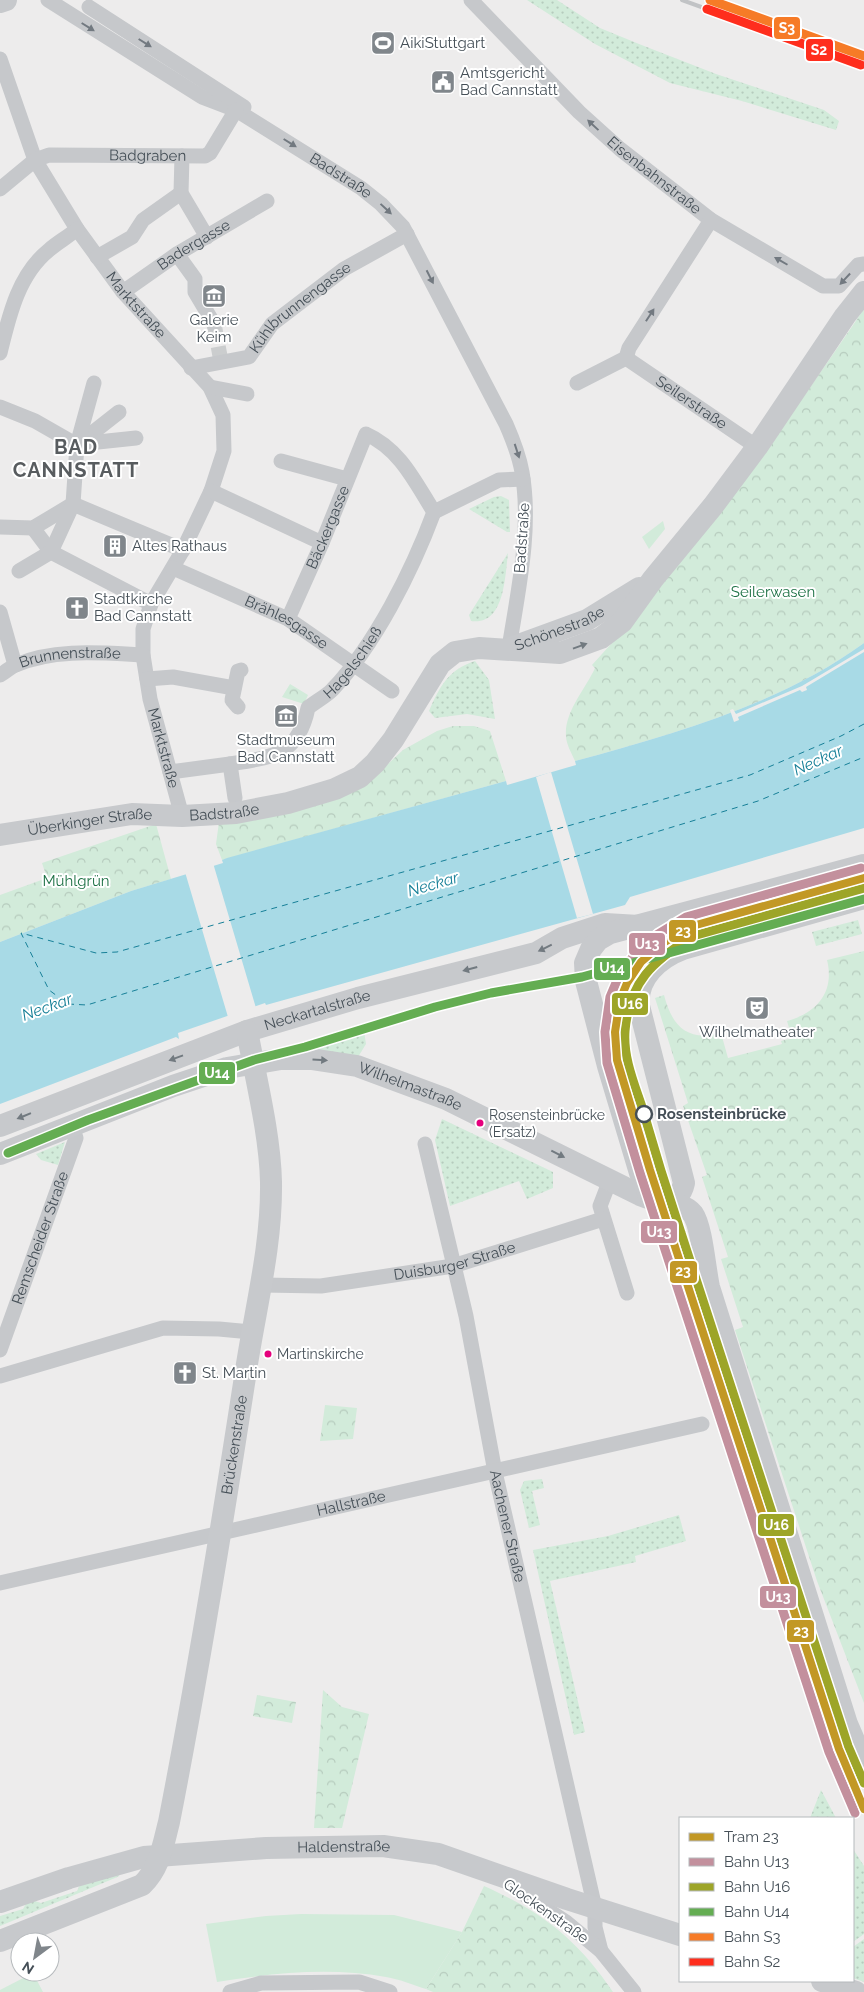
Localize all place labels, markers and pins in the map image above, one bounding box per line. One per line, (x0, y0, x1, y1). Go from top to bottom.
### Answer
sports icon: AikiStuttgart (370, 30, 396, 56)
place label: AikiStuttgart (400, 34, 485, 52)
place label: Amtsgericht Bad Cannstatt (460, 64, 558, 99)
public building icon: Amtsgericht Bad Cannstatt (430, 69, 456, 95)
museum icon: Galerie Keim (201, 283, 227, 309)
place label: Galerie Keim (189, 311, 239, 346)
building icon: Altes Rathaus (102, 533, 128, 559)
place label: Altes Rathaus (132, 537, 227, 555)
place label: Stadtkirche Bad Cannstatt (94, 590, 192, 625)
church icon: Stadtkirche Bad Cannstatt (64, 595, 90, 621)
museum icon: Stadtmuseum Bad Cannstatt (273, 703, 299, 729)
place label: Stadtmuseum Bad Cannstatt (237, 731, 335, 766)
theatre icon: Wilhelmatheater (744, 995, 770, 1021)
place label: Wilhelmatheater (699, 1023, 816, 1041)
marker: Rosensteinbrücke (635, 1105, 653, 1123)
place label: Rosensteinbrücke (657, 1105, 786, 1123)
place label: Rosensteinbrücke (Ersatz) (489, 1107, 605, 1140)
marker: Rosensteinbrücke (Ersatz) (475, 1118, 485, 1128)
place label: Martinskirche (277, 1346, 364, 1362)
marker: Martinskirche (263, 1349, 273, 1359)
church icon: St. Martin (172, 1360, 198, 1386)
place label: St. Martin (202, 1364, 266, 1382)

